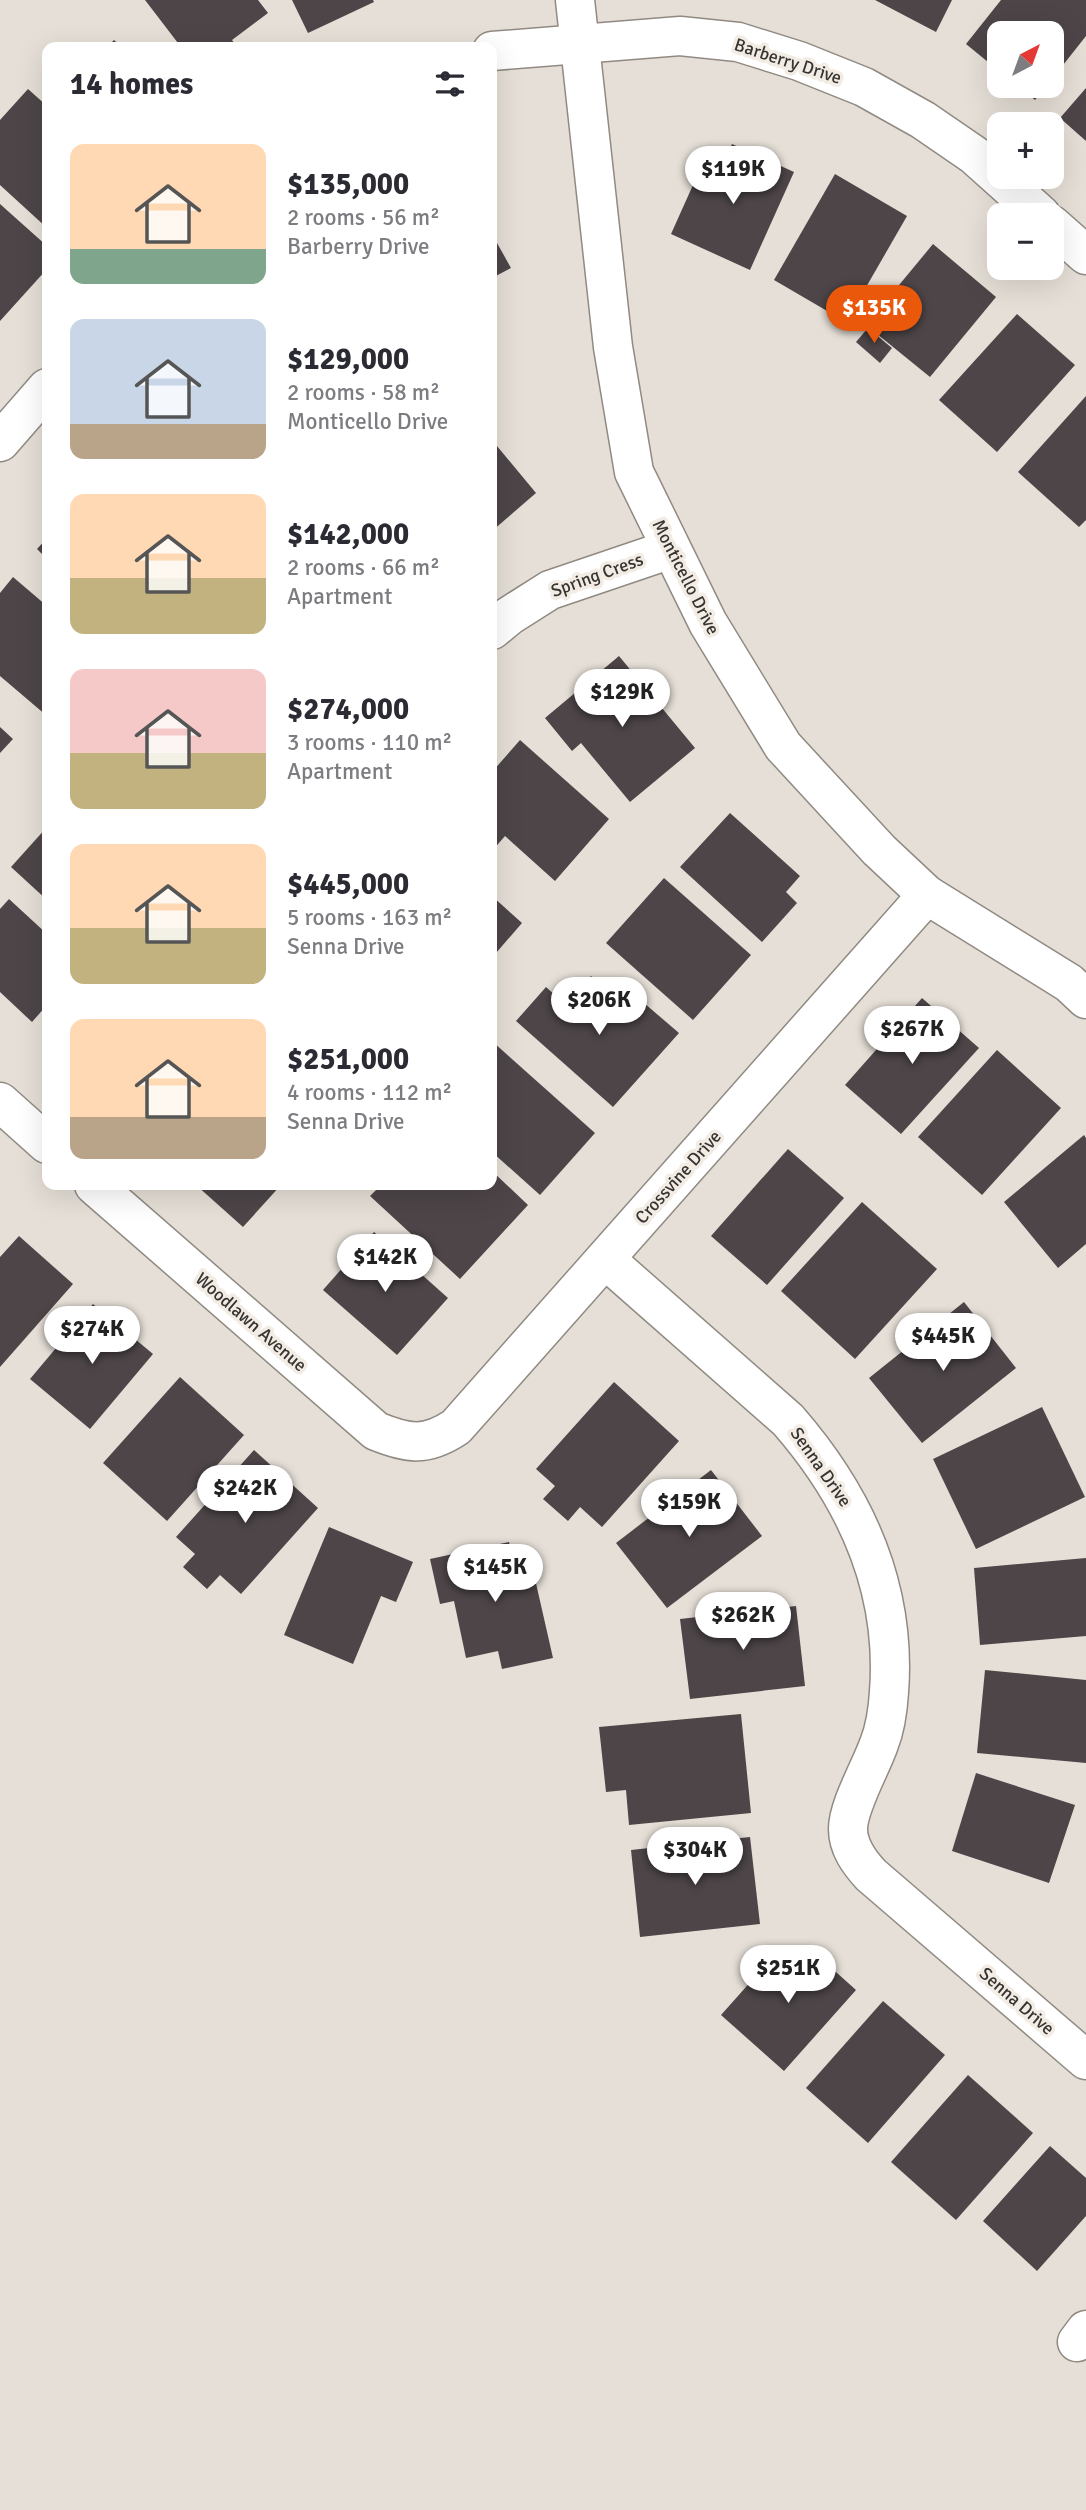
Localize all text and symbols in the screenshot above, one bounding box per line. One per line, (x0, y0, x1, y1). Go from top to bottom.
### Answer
north arrow (987, 21, 1064, 98)
map controls (987, 21, 1064, 280)
street label: Barberry Drive (732, 33, 844, 89)
icon: filters (431, 65, 469, 103)
text: 14 homes (70, 66, 193, 103)
button: + (987, 112, 1064, 189)
pin: $119K (684, 146, 782, 206)
text: $119K (701, 154, 765, 183)
text: $135,000 (287, 166, 409, 203)
icon: home (126, 172, 210, 256)
text: 2 rooms · 56 m² (287, 203, 440, 232)
button: − (987, 203, 1064, 280)
text: Barberry Drive (287, 232, 429, 261)
pin: $135K (825, 286, 923, 345)
text: $135K (842, 293, 906, 322)
text: $129,000 (287, 341, 409, 378)
icon: home (126, 347, 210, 431)
text: 2 rooms · 58 m² (287, 378, 440, 407)
text: Monticello Drive (287, 407, 448, 436)
text: $142,000 (287, 516, 409, 553)
street label: Monticello Drive (648, 516, 724, 638)
icon: home (126, 522, 210, 606)
street label: Spring Cress (548, 548, 646, 602)
text: 2 rooms · 66 m² (287, 553, 440, 582)
text: Apartment (287, 582, 392, 611)
pin: $129K (573, 670, 671, 729)
text: $129K (590, 677, 654, 706)
text: $274,000 (287, 691, 409, 728)
icon: home (126, 697, 210, 781)
text: 3 rooms · 110 m² (287, 728, 452, 757)
text: Apartment (287, 757, 392, 786)
text: $445,000 (287, 866, 409, 903)
icon: home (126, 872, 210, 956)
text: 5 rooms · 163 m² (287, 903, 452, 932)
text: Senna Drive (287, 932, 405, 961)
pin: $206K (550, 978, 648, 1037)
text: $206K (567, 985, 631, 1014)
pin: $267K (863, 1006, 961, 1066)
text: $267K (880, 1014, 944, 1043)
text: $251,000 (287, 1041, 409, 1078)
icon: home (126, 1047, 210, 1131)
text: 4 rooms · 112 m² (287, 1078, 452, 1107)
text: Senna Drive (287, 1107, 405, 1136)
street label: Crossvine Drive (630, 1126, 726, 1228)
pin: $142K (336, 1234, 434, 1294)
text: $142K (353, 1242, 417, 1271)
street label: Woodlawn Avenue (191, 1268, 311, 1376)
pin: $274K (43, 1306, 141, 1366)
text: $274K (60, 1314, 124, 1343)
pin: $445K (894, 1314, 992, 1373)
text: $445K (911, 1321, 975, 1350)
street label: Senna Drive (786, 1423, 856, 1511)
pin: $242K (196, 1466, 294, 1525)
text: $242K (213, 1473, 277, 1502)
pin: $159K (640, 1480, 738, 1539)
text: $159K (657, 1487, 721, 1516)
pin: $145K (446, 1544, 544, 1604)
text: $145K (463, 1552, 527, 1581)
pin: $262K (694, 1592, 792, 1652)
text: $262K (711, 1600, 775, 1629)
pin: $304K (646, 1828, 744, 1887)
text: $304K (663, 1835, 727, 1864)
pin: $251K (739, 1946, 837, 2005)
text: $251K (756, 1953, 820, 1982)
street label: Senna Drive (975, 1963, 1059, 2039)

